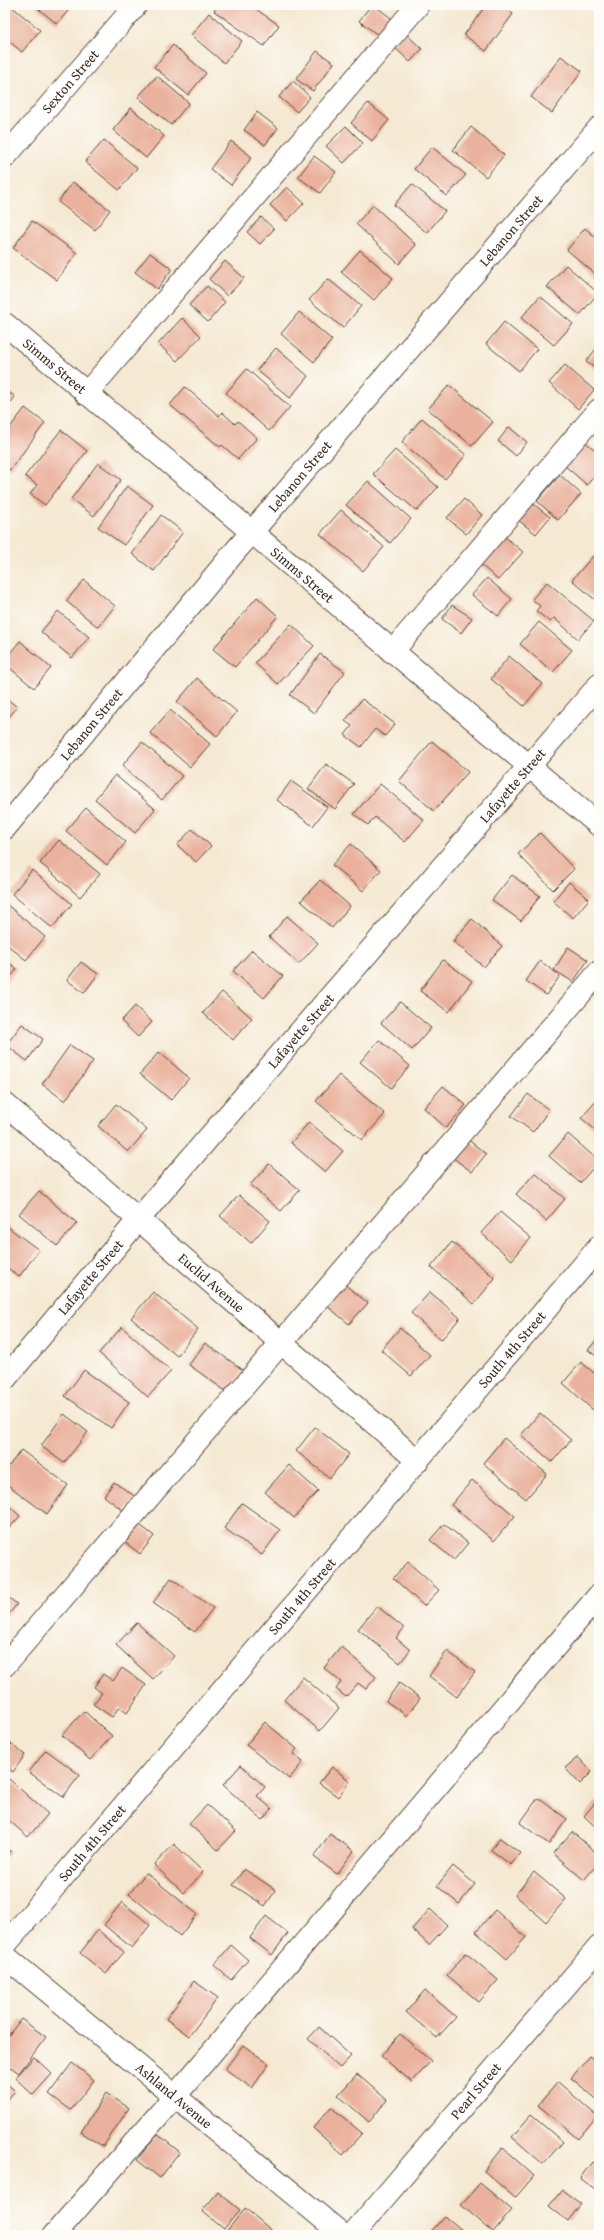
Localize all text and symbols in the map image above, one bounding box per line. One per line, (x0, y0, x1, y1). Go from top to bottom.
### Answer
street label: Sexton Street (37, 45, 104, 118)
street label: Lebanon Street (474, 190, 547, 271)
street label: Simms Street (19, 333, 91, 399)
street label: Lebanon Street (263, 436, 336, 516)
street label: Simms Street (266, 542, 339, 608)
street label: Lebanon Street (55, 684, 127, 765)
street label: Lafayette Street (475, 744, 550, 827)
street label: Lafayette Street (263, 989, 339, 1072)
street label: Lafayette Street (53, 1235, 128, 1319)
street label: Euclid Avenue (174, 1248, 249, 1317)
street label: South 4th Street (473, 1307, 550, 1392)
street label: South 4th Street (263, 1553, 340, 1639)
street label: South 4th Street (53, 1800, 130, 1886)
street label: Ashland Avenue (131, 2058, 217, 2133)
street label: Pearl Street (446, 2058, 506, 2123)

